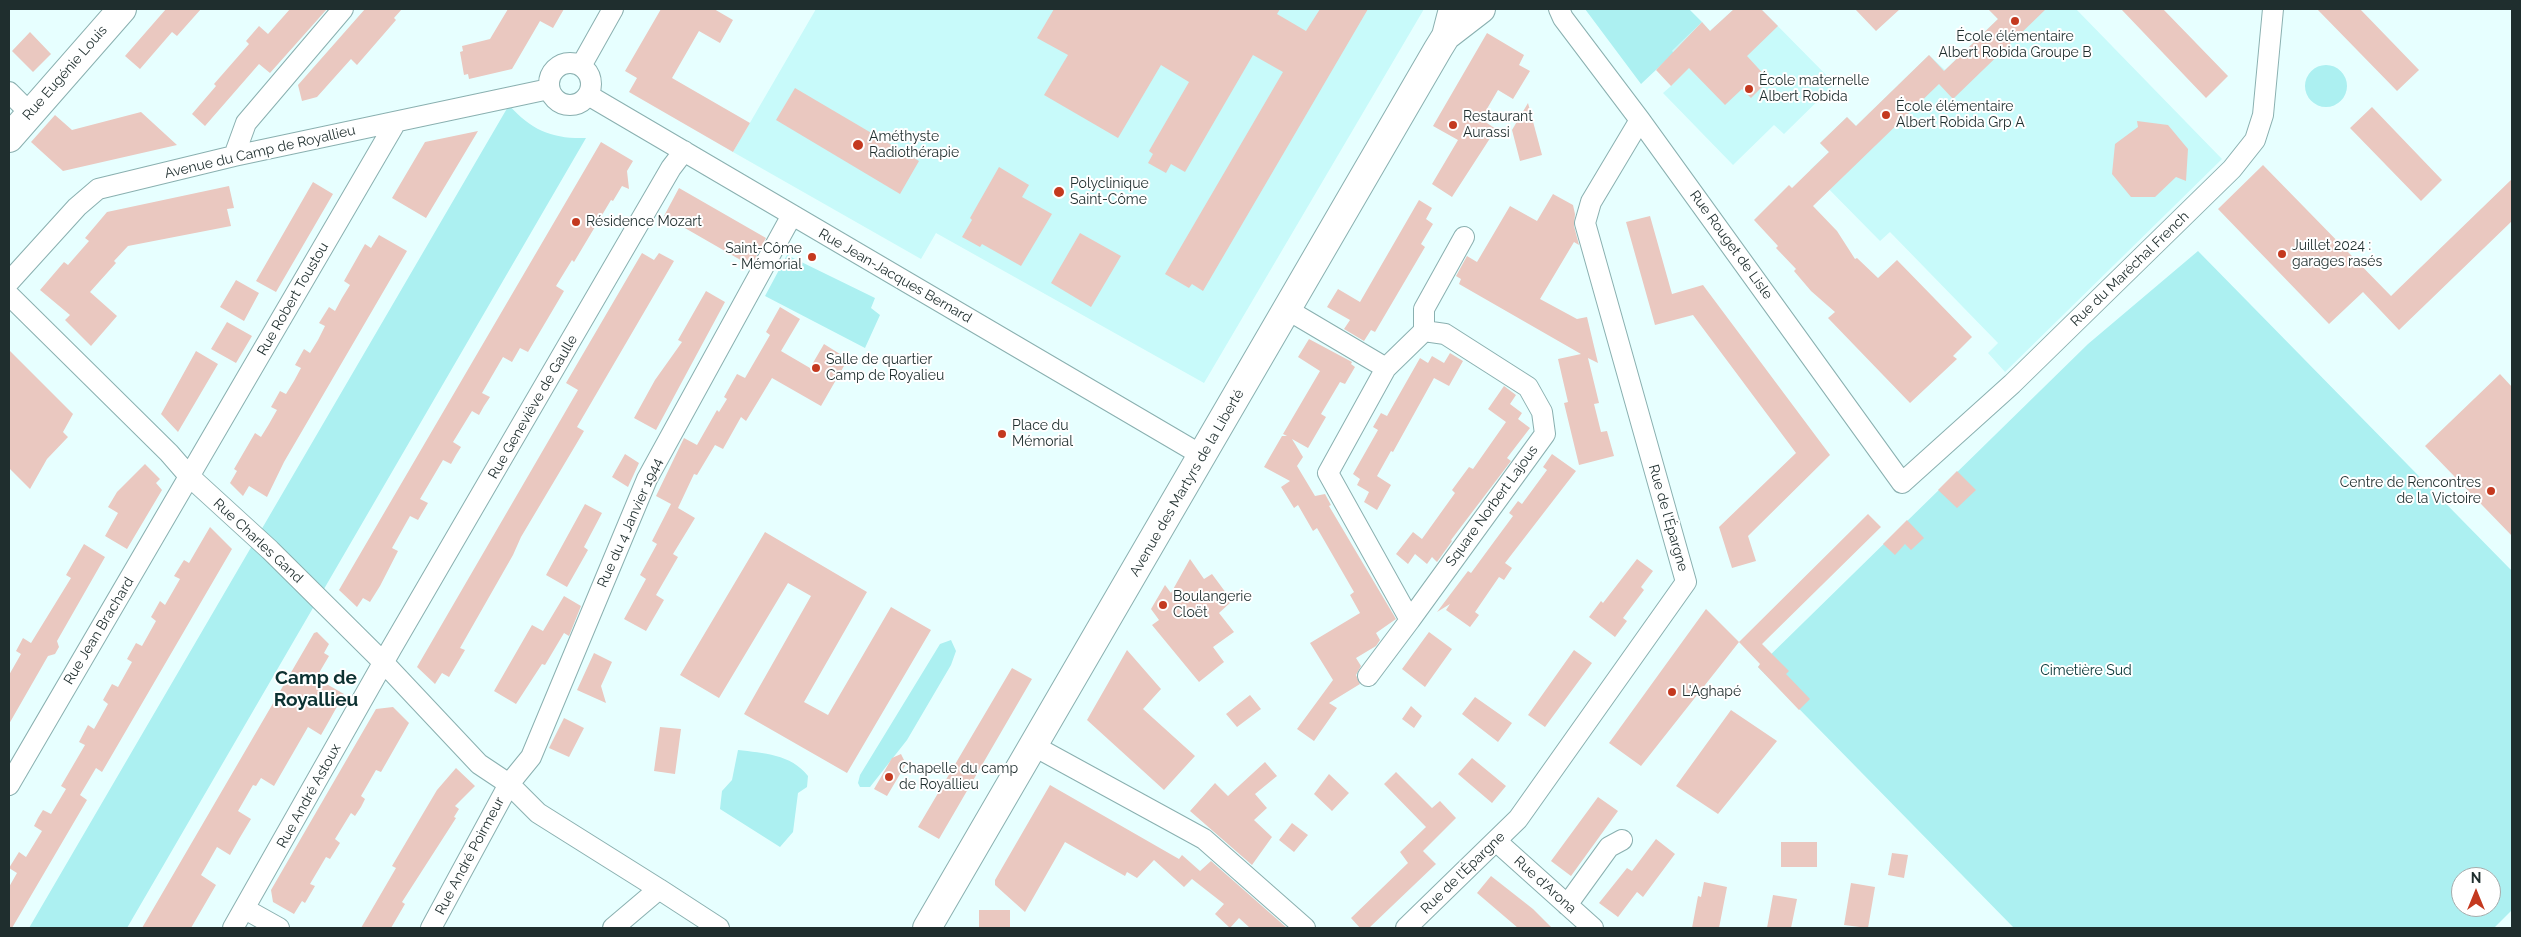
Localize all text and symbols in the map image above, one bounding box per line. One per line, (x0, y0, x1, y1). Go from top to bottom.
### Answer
marker: École élémentaire Albert Robida Groupe B (2009, 15, 2021, 27)
street label: Rue Eugénie Louis (19, 22, 111, 124)
place label: École élémentaire Albert Robida Groupe B (1938, 29, 2092, 62)
place label: École maternelle Albert Robida (1759, 73, 1869, 105)
marker: École maternelle Albert Robida (1743, 83, 1755, 95)
place label: École élémentaire Albert Robida Grp A (1896, 99, 2025, 132)
place label: Restaurant Aurassi (1463, 109, 1533, 142)
marker: École élémentaire Albert Robida Grp A (1880, 109, 1892, 121)
marker: Restaurant Aurassi (1447, 119, 1459, 131)
street label: Avenue du Camp de Royallieu (163, 122, 357, 182)
place label: Améthyste Radiothérapie (869, 129, 959, 162)
marker: Améthyste Radiothérapie (851, 138, 865, 152)
place label: Polyclinique Saint-Côme (1070, 176, 1149, 208)
marker: Polyclinique Saint-Côme (1052, 185, 1066, 199)
street label: Rue Rouget de Lisle (1686, 187, 1776, 303)
street label: Rue du Maréchal French (2067, 208, 2193, 330)
place label: Résidence Mozart (586, 214, 702, 230)
marker: Résidence Mozart (570, 216, 582, 228)
street label: Rue Jean-Jacques Bernard (815, 225, 975, 327)
place label: Juillet 2024 : garages rasés (2292, 238, 2382, 270)
street label: Rue Robert Toustou (254, 239, 332, 359)
place label: Saint-Côme - Mémorial (725, 241, 802, 274)
marker: Juillet 2024 : garages rasés (2276, 248, 2288, 260)
marker: Saint-Côme - Mémorial (806, 251, 818, 263)
street label: Rue Geneviève de Gaulle (485, 332, 581, 482)
place label: Salle de quartier Camp de Royalieu (826, 352, 944, 384)
marker: Salle de quartier Camp de Royalieu (810, 362, 822, 374)
street label: Avenue des Martyrs de la Liberté (1126, 386, 1248, 580)
place label: Place du Mémorial (1012, 418, 1073, 451)
marker: Place du Mémorial (996, 428, 1008, 440)
street label: Square Norbert Lajous (1442, 442, 1542, 570)
street label: Rue du 4 Janvier 1944 (594, 456, 666, 590)
street label: Rue de l'Épargne (1645, 463, 1691, 573)
place label: Centre de Rencontres de la Victoire (2340, 475, 2481, 508)
marker: Centre de Rencontres de la Victoire (2485, 485, 2497, 497)
street label: Rue Charles Gand (210, 495, 306, 587)
street label: Rue Jean Brachard (60, 574, 138, 688)
place label: Boulangerie Cloët (1173, 589, 1252, 622)
marker: Boulangerie Cloët (1157, 599, 1169, 611)
park label: Cimetière Sud (2040, 663, 2132, 679)
district label: Camp de Royallieu (274, 667, 358, 711)
place label: L'Aghapé (1682, 684, 1741, 700)
marker: L'Aghapé (1666, 686, 1678, 698)
street label: Rue André Astoux (273, 741, 345, 851)
place label: Chapelle du camp de Royallieu (899, 761, 1018, 794)
marker: Chapelle du camp de Royallieu (883, 771, 895, 783)
street label: Rue André Poirmeur (432, 794, 508, 918)
street label: Rue de l'Épargne (1417, 829, 1509, 917)
street label: Rue d'Arona (1510, 853, 1580, 917)
north arrow (2451, 867, 2501, 917)
text: N (2471, 870, 2481, 886)

